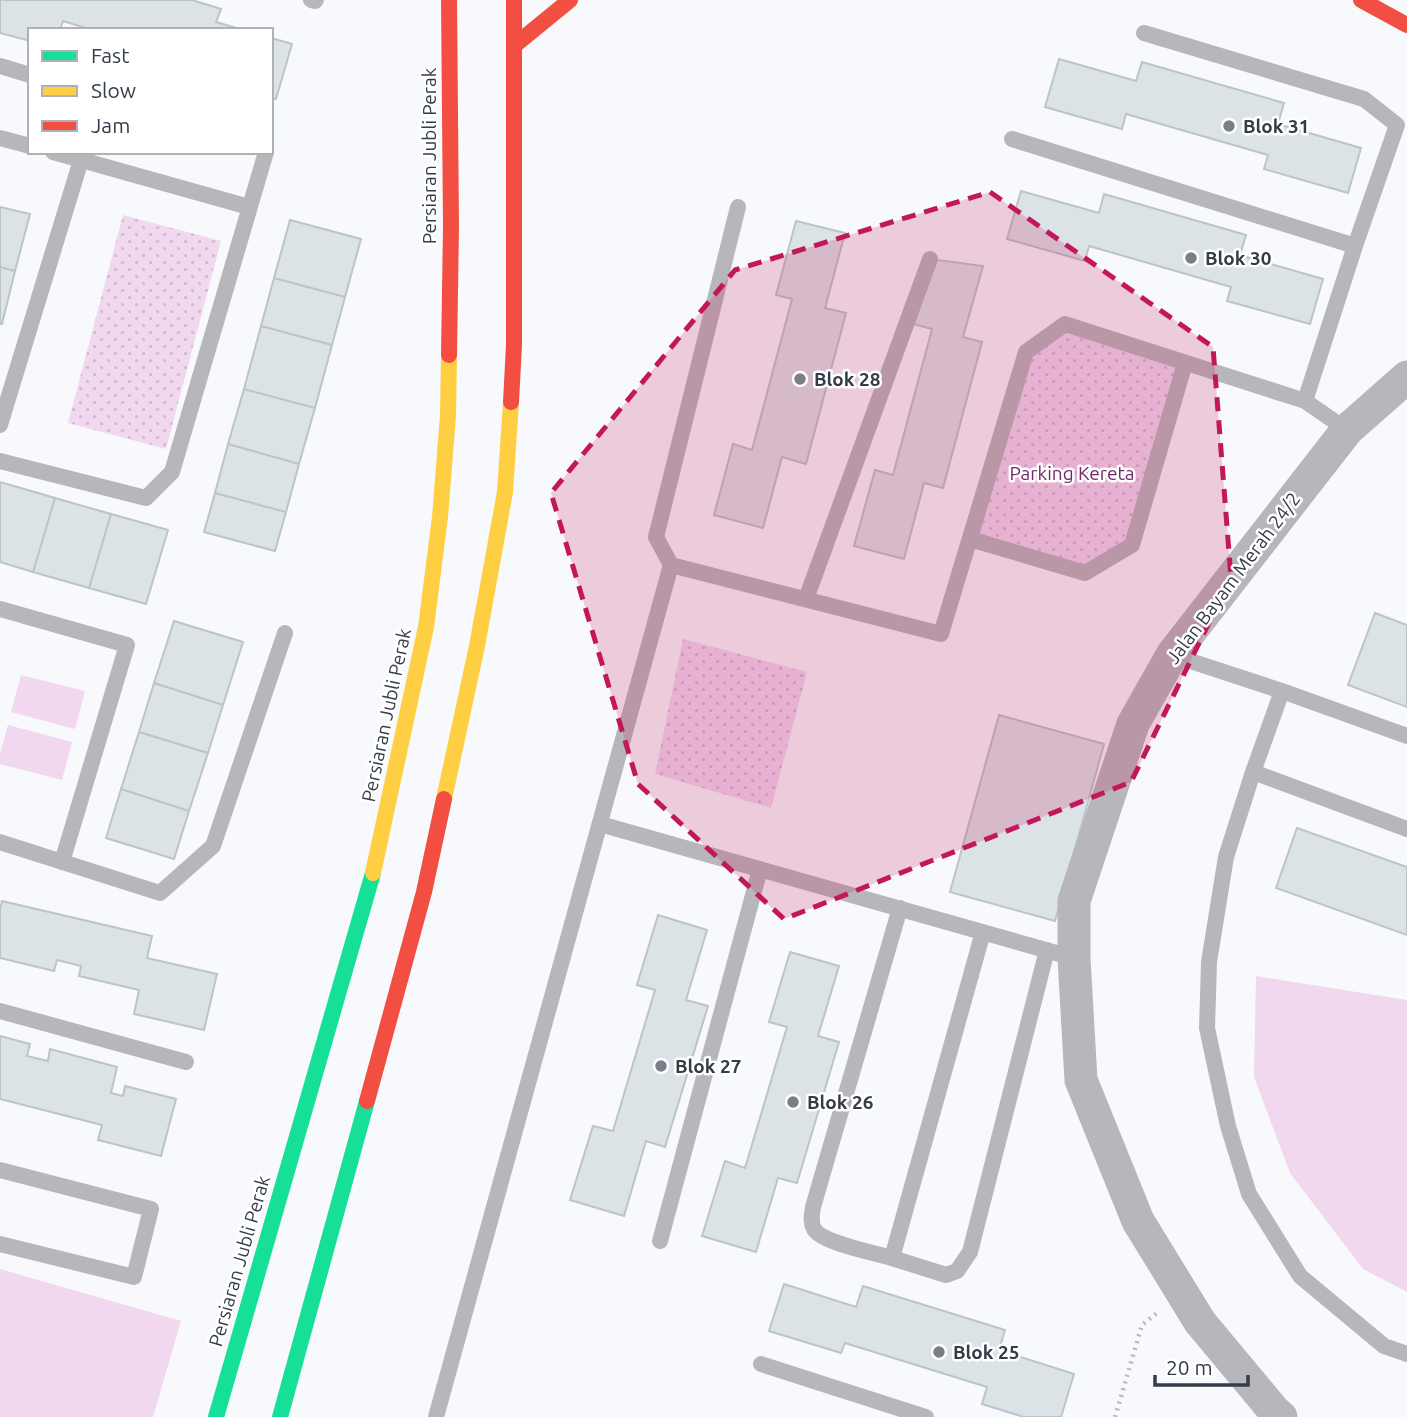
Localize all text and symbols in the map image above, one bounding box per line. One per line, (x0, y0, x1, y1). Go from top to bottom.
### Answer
legend (28, 28, 273, 154)
text: Fast (91, 43, 129, 67)
street label: Persiaran Jubli Perak (418, 67, 440, 244)
text: Slow (91, 78, 136, 102)
text: Jam (91, 113, 130, 137)
place label: Blok 31 (1243, 115, 1309, 137)
marker: Blok 31 (1221, 118, 1237, 134)
place label: Blok 30 (1205, 247, 1271, 269)
marker: Blok 30 (1183, 250, 1199, 266)
place label: Blok 28 (814, 368, 880, 390)
marker: Blok 28 (792, 371, 808, 387)
park label: Parking Kereta (1009, 462, 1135, 484)
street label: Jalan Bayam Merah 24/2 (1161, 488, 1305, 668)
street label: Persiaran Jubli Perak (357, 626, 415, 804)
place label: Blok 27 (675, 1055, 741, 1077)
marker: Blok 27 (653, 1058, 669, 1074)
place label: Blok 26 (807, 1091, 873, 1113)
marker: Blok 26 (785, 1094, 801, 1110)
street label: Persiaran Jubli Perak (204, 1173, 274, 1349)
place label: Blok 25 (953, 1341, 1019, 1363)
marker: Blok 25 (931, 1344, 947, 1360)
scale bar (1155, 1344, 1248, 1388)
text: 20 m (1166, 1355, 1213, 1379)

